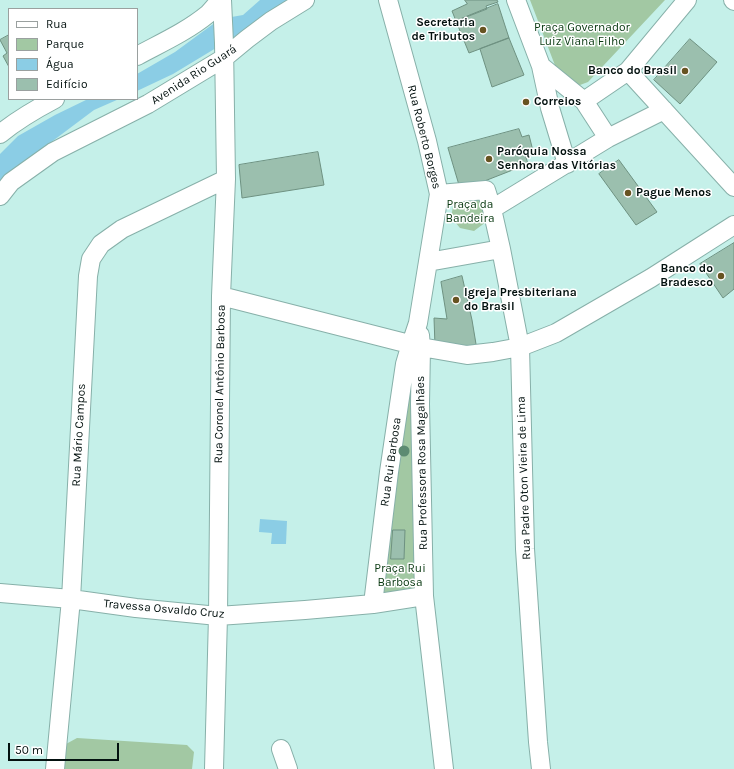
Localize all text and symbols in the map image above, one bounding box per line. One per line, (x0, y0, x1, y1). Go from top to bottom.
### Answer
legend (8, 8, 138, 100)
place label: Secretaria de Tributos (411, 16, 475, 44)
text: Rua (46, 17, 67, 31)
park label: Praça Governador Luiz Viana Filho (534, 21, 630, 49)
marker: Secretaria de Tributos (478, 25, 488, 35)
text: Parque (46, 37, 84, 51)
street label: Avenida Rio Guará (149, 42, 239, 108)
text: Água (46, 57, 74, 71)
place label: Banco do Brasil (588, 64, 677, 78)
marker: Banco do Brasil (680, 66, 690, 76)
text: Edifício (46, 77, 87, 91)
street label: Rua Roberto Borges (404, 83, 444, 191)
place label: Correios (534, 95, 581, 109)
marker: Correios (521, 97, 531, 107)
place label: Paróquia Nossa Senhora das Vitórias (497, 145, 616, 173)
marker: Paróquia Nossa Senhora das Vitórias (484, 154, 494, 164)
place label: Pague Menos (636, 186, 711, 200)
marker: Pague Menos (623, 188, 633, 198)
park label: Praça da Bandeira (445, 198, 495, 226)
place label: Banco do Bradesco (660, 262, 713, 290)
marker: Banco do Bradesco (716, 271, 726, 281)
place label: Igreja Presbiteriana do Brasil (464, 286, 577, 314)
marker: Igreja Presbiteriana do Brasil (451, 295, 461, 305)
street label: Rua Coronel Antônio Barbosa (211, 304, 229, 464)
street label: Rua Professora Rosa Magalhães (413, 376, 431, 550)
street label: Rua Mário Campos (69, 383, 89, 487)
street label: Rua Padre Oton Vieira de Lima (514, 396, 534, 560)
street label: Rua Rui Barbosa (378, 416, 404, 508)
park label: Praça Rui Barbosa (374, 562, 426, 590)
street label: Travessa Osvaldo Cruz (103, 597, 225, 621)
scale bar (10, 735, 121, 761)
text: 50 m (15, 743, 43, 757)

